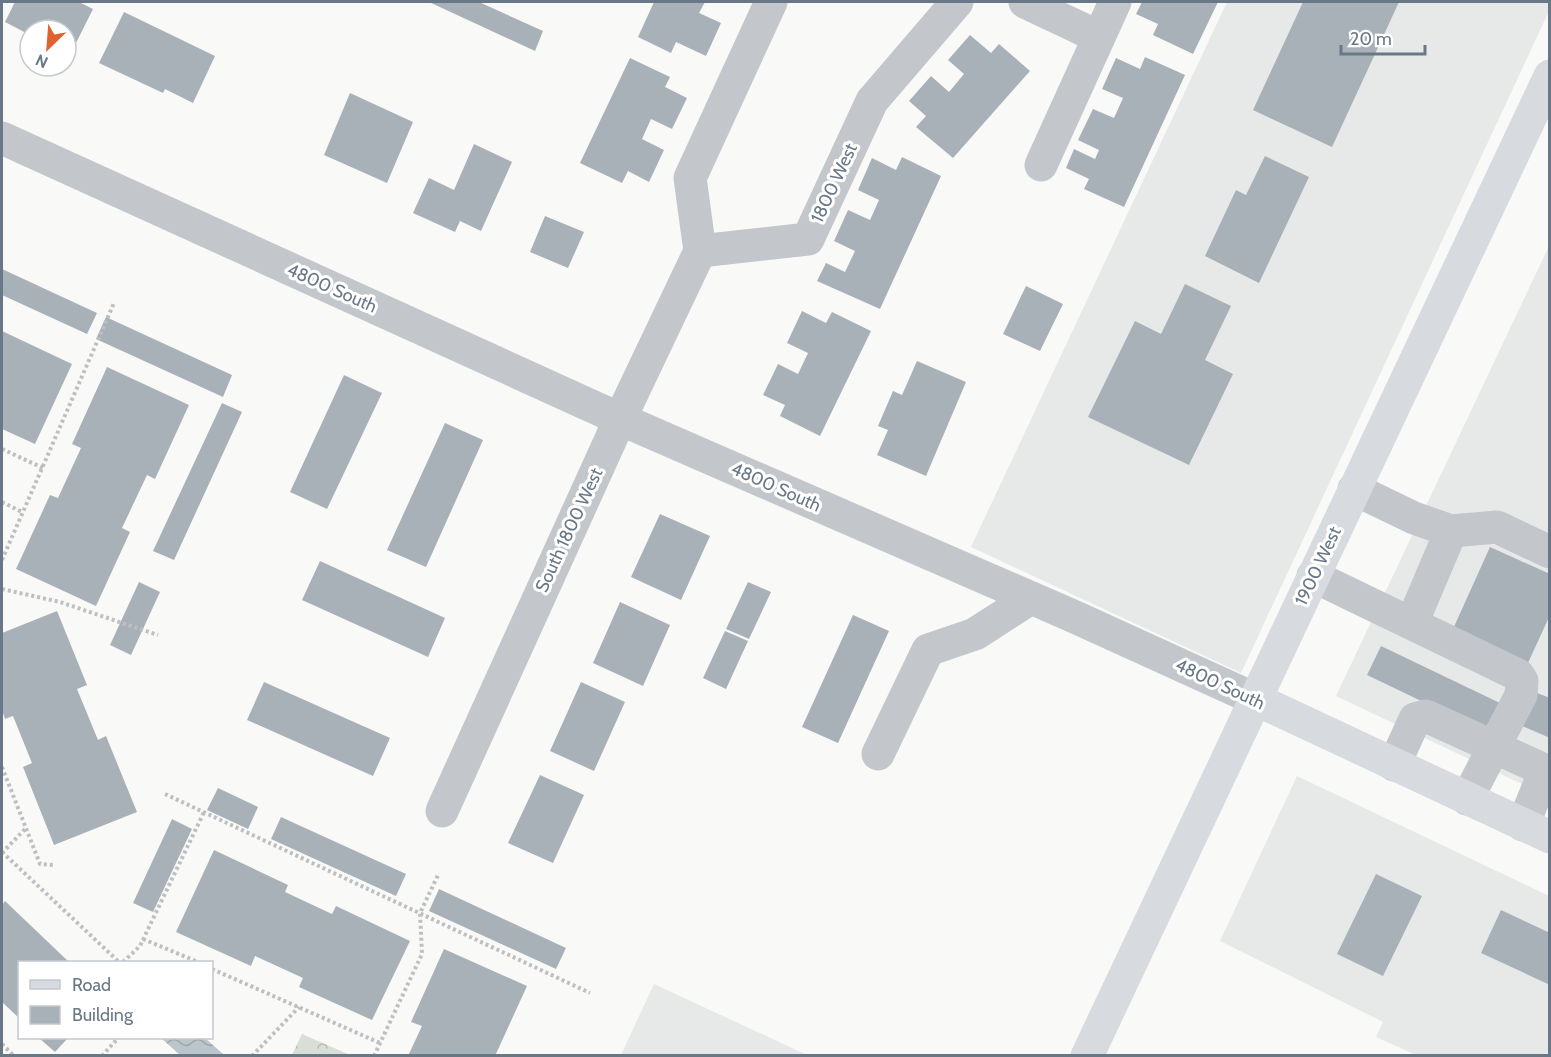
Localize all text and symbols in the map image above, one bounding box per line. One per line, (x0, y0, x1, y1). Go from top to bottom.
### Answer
north arrow (18, 18, 78, 78)
scale bar (1341, 18, 1425, 56)
text: 20 m (1350, 28, 1392, 50)
text: N (33, 50, 51, 72)
street label: 1800 West (806, 140, 862, 226)
street label: 4800 South (284, 258, 380, 318)
street label: 4800 South (728, 457, 824, 517)
street label: South 1800 West (531, 464, 607, 596)
street label: 1900 West (1290, 523, 1346, 609)
street label: 4800 South (1172, 654, 1268, 714)
legend (18, 961, 213, 1039)
text: Road (72, 974, 111, 996)
text: Building (72, 1004, 134, 1026)

